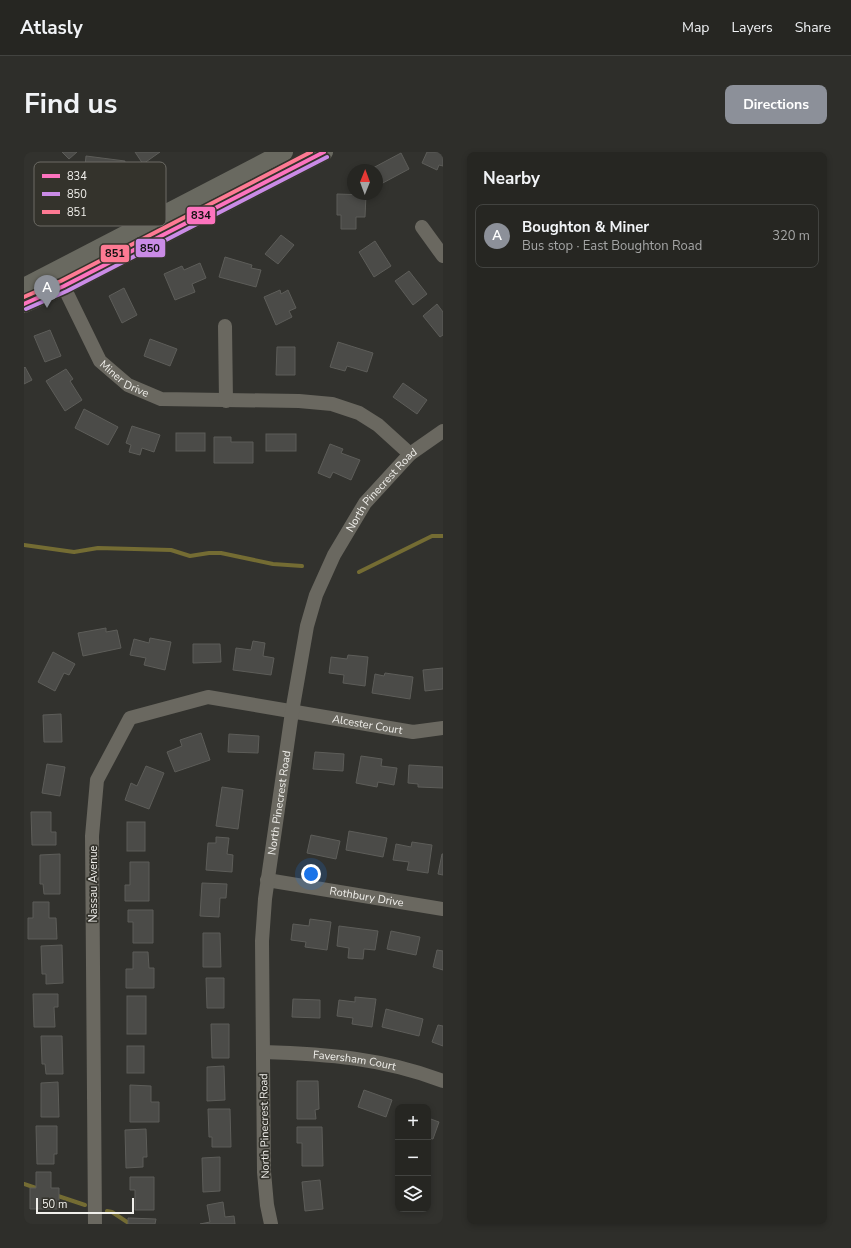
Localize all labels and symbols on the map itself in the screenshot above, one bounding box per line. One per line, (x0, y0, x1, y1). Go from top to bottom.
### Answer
legend (34, 162, 166, 226)
north arrow (347, 164, 383, 200)
text: 834 (67, 169, 87, 184)
text: 850 (67, 187, 87, 202)
text: 851 (67, 205, 87, 220)
line badge: 834 (186, 206, 216, 225)
text: 834 (191, 208, 211, 223)
line badge: 850 (135, 238, 166, 258)
text: 850 (140, 241, 160, 256)
line badge: 851 (100, 244, 130, 263)
text: 851 (105, 246, 125, 261)
pin: A (34, 275, 60, 308)
street label: Miner Drive (96, 357, 151, 401)
street label: North Pinecrest Road (342, 444, 420, 535)
street label: Alcester Court (331, 711, 404, 738)
street label: North Pinecrest Road (264, 749, 294, 856)
street label: Nassau Avenue (86, 845, 101, 922)
your location (301, 864, 321, 884)
street label: Rothbury Drive (328, 883, 405, 910)
street label: Faversham Court (312, 1047, 398, 1074)
street label: North Pinecrest Road (256, 1073, 273, 1179)
scale bar (36, 1196, 134, 1215)

